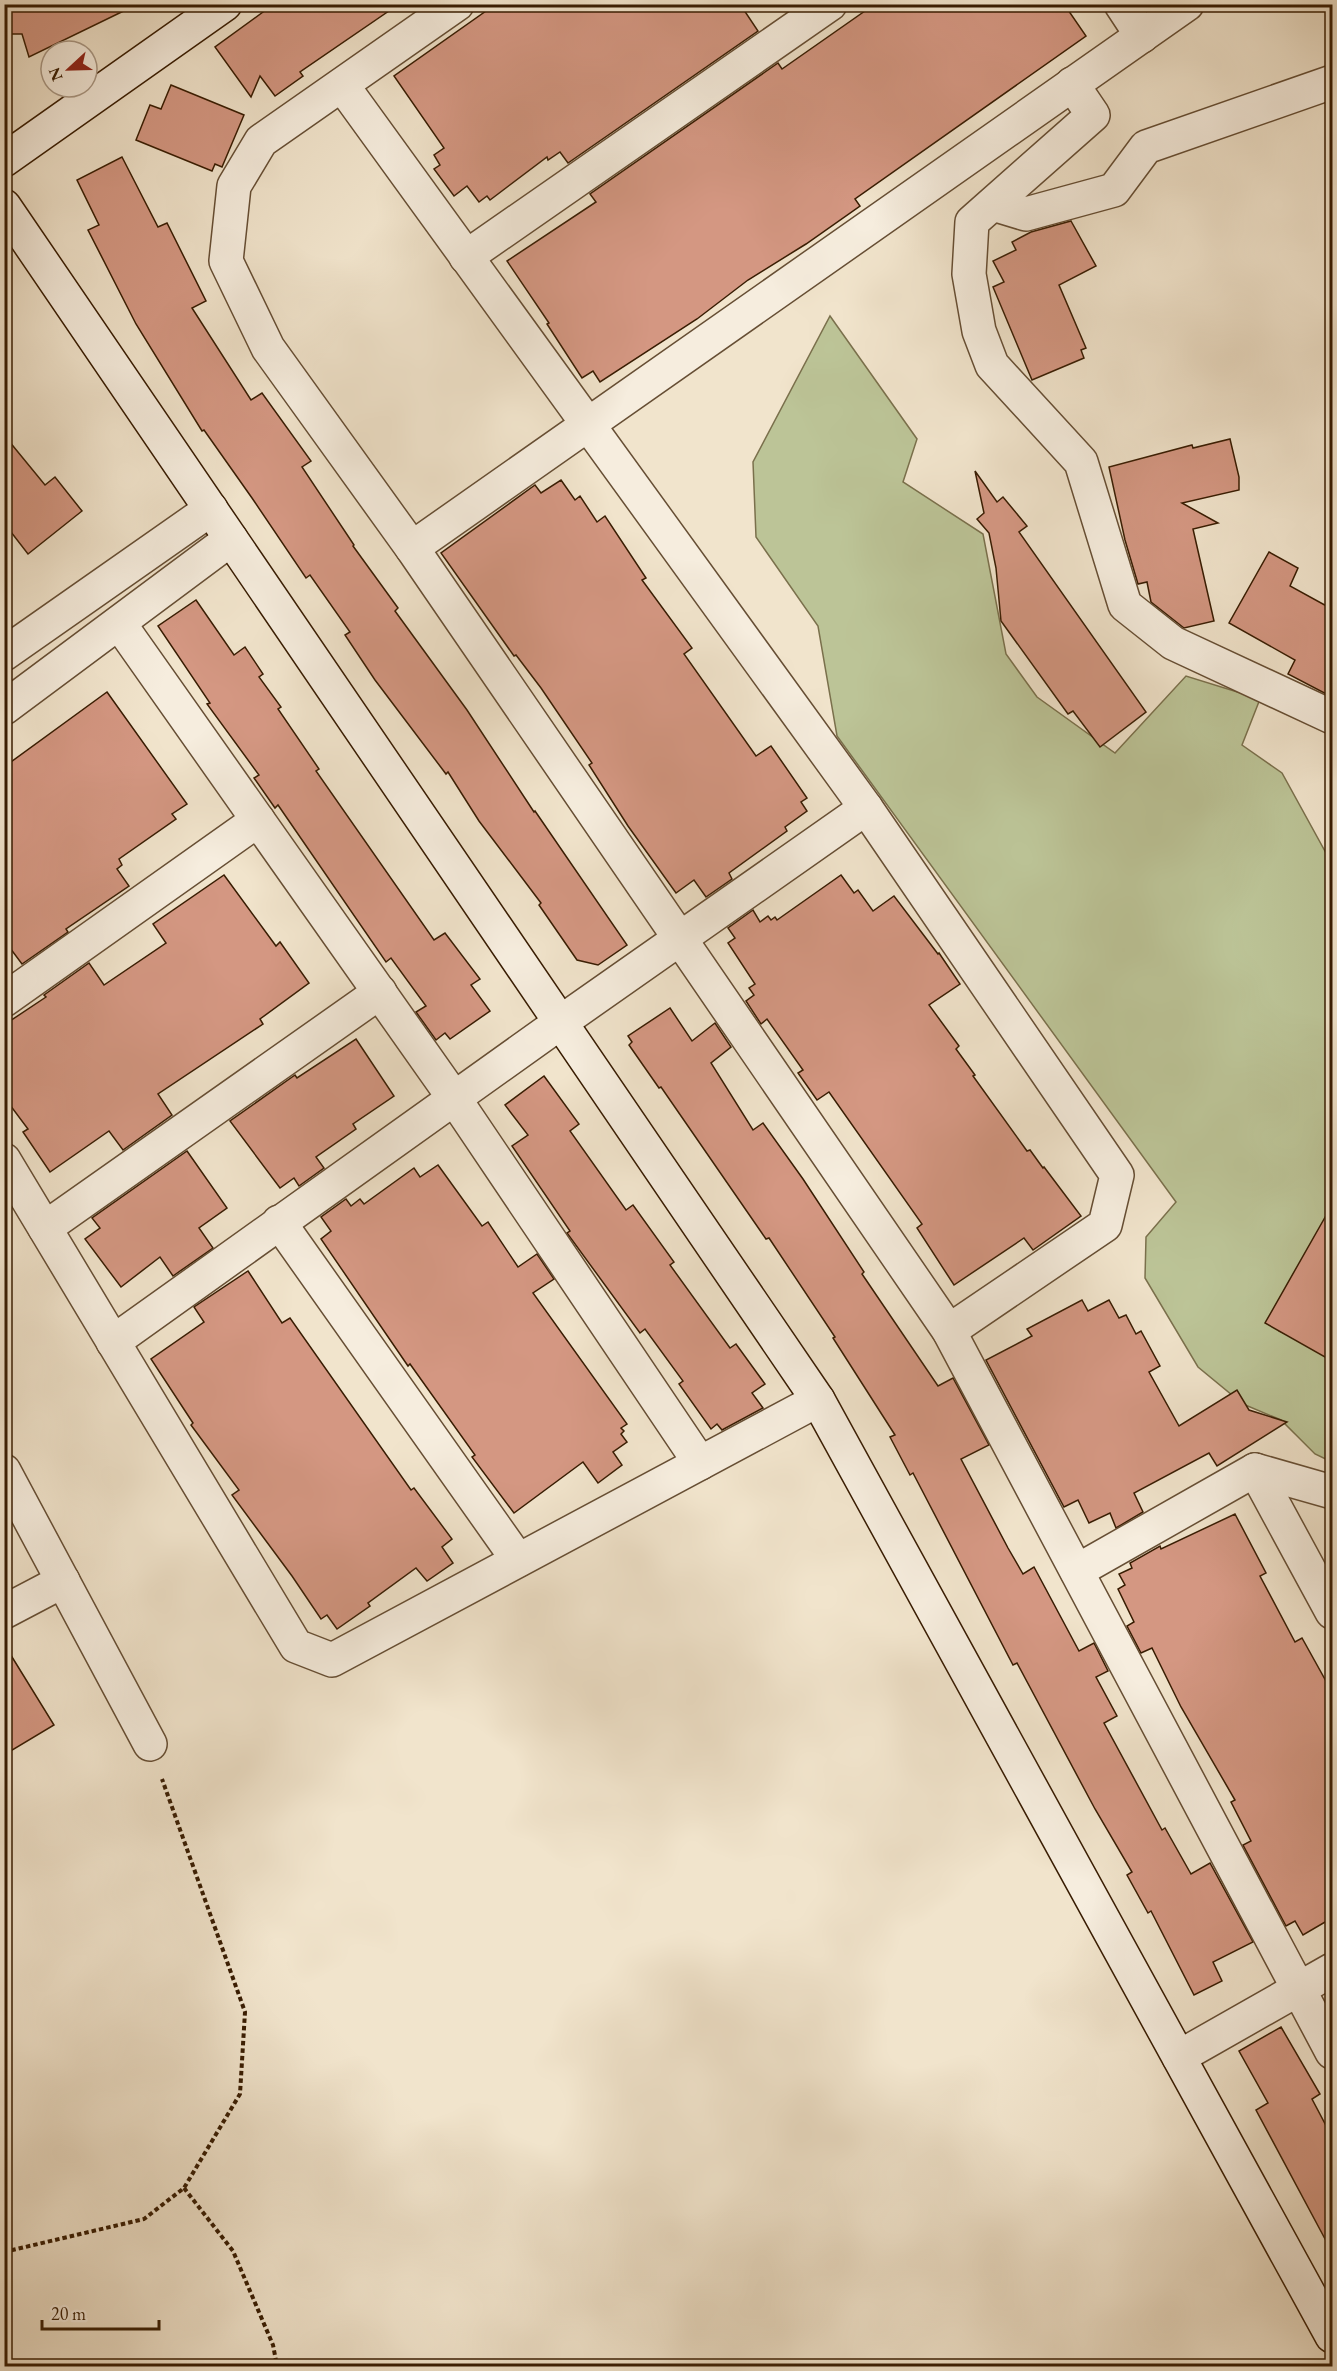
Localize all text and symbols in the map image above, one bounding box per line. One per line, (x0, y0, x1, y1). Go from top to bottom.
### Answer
north arrow (39, 39, 99, 99)
text: N (43, 64, 68, 84)
scale bar (42, 2293, 159, 2331)
text: 20 m (51, 2302, 86, 2325)

